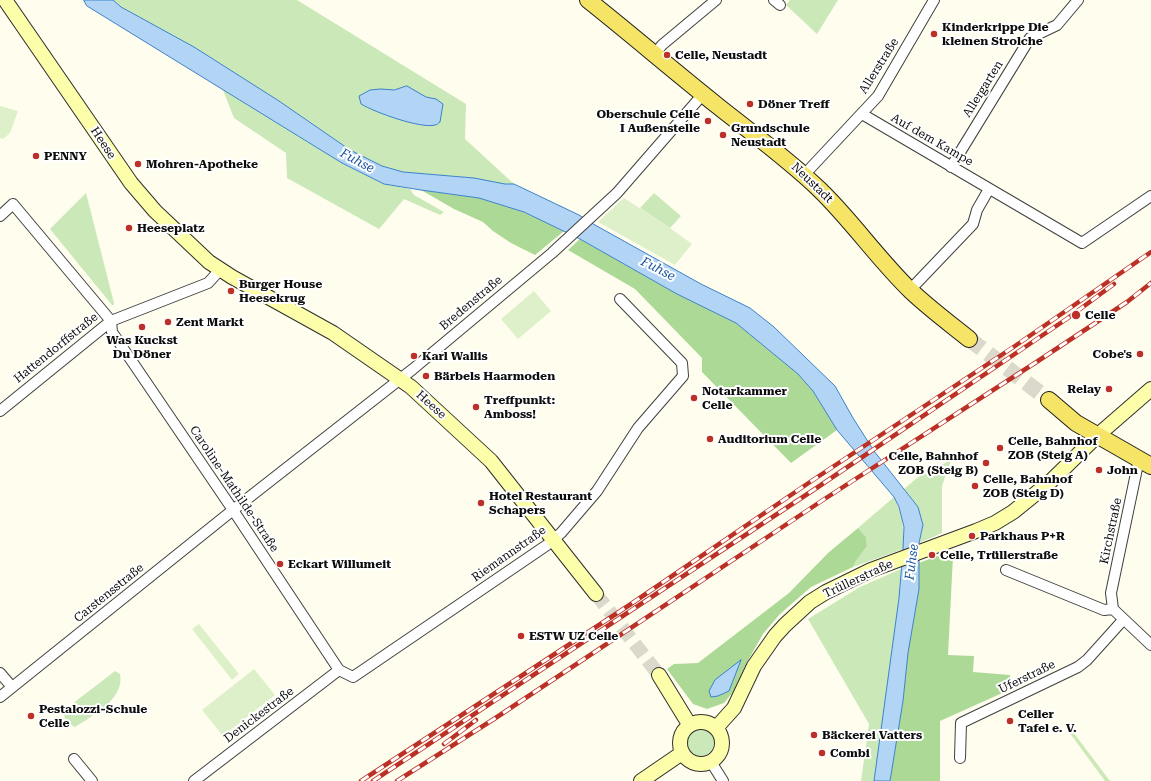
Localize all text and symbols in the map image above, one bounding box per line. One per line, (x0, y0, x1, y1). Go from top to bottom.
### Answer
place label: Kinderkrippe Die kleinen Strolche (942, 20, 1049, 48)
marker: Kinderkrippe Die kleinen Strolche (929, 29, 939, 39)
street label: Allerstraße (856, 35, 902, 97)
place label: Celle, Neustadt (675, 48, 767, 62)
marker: Celle, Neustadt (662, 50, 672, 60)
street label: Allergarten (960, 58, 1006, 120)
place label: Döner Treff (758, 97, 829, 111)
marker: Döner Treff (745, 99, 755, 109)
place label: Oberschule Celle I Außenstelle (596, 107, 700, 135)
street label: Auf dem Kampe (889, 111, 975, 169)
marker: Oberschule Celle I Außenstelle (703, 116, 713, 126)
place label: Grundschule Neustadt (731, 121, 810, 149)
street label: Heese (87, 124, 119, 162)
marker: Grundschule Neustadt (718, 130, 728, 140)
water label: Fuhse (337, 146, 377, 176)
place label: PENNY (44, 149, 87, 163)
marker: PENNY (31, 151, 41, 161)
place label: Mohren-Apotheke (146, 157, 258, 171)
marker: Mohren-Apotheke (133, 159, 143, 169)
street label: Neustadt (788, 160, 836, 206)
place label: Heeseplatz (137, 221, 204, 235)
marker: Heeseplatz (124, 223, 134, 233)
water label: Fuhse (638, 254, 678, 284)
street label: Bredenstraße (437, 273, 505, 333)
place label: Burger House Heesekrug (239, 277, 322, 305)
marker: Burger House Heesekrug (226, 286, 236, 296)
place label: Celle (1085, 308, 1115, 322)
marker: Celle (1070, 309, 1082, 321)
street label: Hattendorffstraße (11, 310, 101, 386)
place label: Zent Markt (176, 315, 244, 329)
marker: Zent Markt (163, 317, 173, 327)
marker: Was Kuckst Du Döner (137, 322, 147, 332)
place label: Was Kuckst Du Döner (106, 333, 178, 361)
place label: Cobe's (1093, 347, 1132, 361)
place label: Karl Wallis (422, 349, 488, 363)
marker: Cobe's (1135, 349, 1145, 359)
marker: Karl Wallis (409, 351, 419, 361)
place label: Bärbels Haarmoden (434, 369, 555, 383)
marker: Bärbels Haarmoden (421, 371, 431, 381)
place label: Relay (1067, 382, 1101, 396)
place label: Notarkammer Celle (702, 384, 787, 412)
marker: Relay (1104, 384, 1114, 394)
street label: Heese (413, 388, 449, 422)
place label: Treffpunkt: Amboss! (484, 393, 555, 421)
marker: Notarkammer Celle (689, 393, 699, 403)
marker: Treffpunkt: Amboss! (471, 402, 481, 412)
street label: Caroline-Mathilde-Straße (186, 423, 282, 555)
place label: Auditorium Celle (718, 432, 821, 446)
marker: Auditorium Celle (705, 434, 715, 444)
place label: Celle, Bahnhof ZOB (Steig A) (1008, 434, 1098, 462)
marker: Celle, Bahnhof ZOB (Steig A) (995, 443, 1005, 453)
place label: Celle, Bahnhof ZOB (Steig B) (888, 449, 978, 477)
marker: Celle, Bahnhof ZOB (Steig B) (981, 458, 991, 468)
place label: John (1107, 463, 1138, 477)
marker: John (1094, 465, 1104, 475)
place label: Celle, Bahnhof ZOB (Steig D) (983, 472, 1073, 500)
marker: Celle, Bahnhof ZOB (Steig D) (970, 481, 980, 491)
place label: Hotel Restaurant Schapers (489, 489, 592, 517)
street label: Kirchstraße (1097, 497, 1125, 565)
marker: Hotel Restaurant Schapers (476, 498, 486, 508)
street label: Riemannstraße (469, 523, 549, 585)
place label: Parkhaus P+R (980, 529, 1065, 543)
marker: Parkhaus P+R (967, 531, 977, 541)
water label: Fuhse (902, 543, 922, 581)
place label: Celle, Trüllerstraße (940, 548, 1058, 562)
marker: Celle, Trüllerstraße (927, 550, 937, 560)
place label: Eckart Willumeit (288, 557, 391, 571)
street label: Trüllerstraße (821, 557, 895, 601)
marker: Eckart Willumeit (275, 559, 285, 569)
street label: Carstensstraße (71, 560, 147, 626)
place label: ESTW UZ Celle (529, 629, 618, 643)
marker: ESTW UZ Celle (516, 631, 526, 641)
street label: Uferstraße (996, 657, 1058, 697)
street label: Denickestraße (221, 684, 297, 746)
place label: Pestalozzi-Schule Celle (39, 702, 147, 730)
place label: Celler Tafel e. V. (1018, 707, 1077, 735)
marker: Pestalozzi-Schule Celle (26, 711, 36, 721)
marker: Celler Tafel e. V. (1005, 716, 1015, 726)
place label: Bäckerei Vatters (822, 728, 922, 742)
marker: Bäckerei Vatters (809, 730, 819, 740)
place label: Combi (830, 746, 870, 760)
marker: Combi (817, 748, 827, 758)

